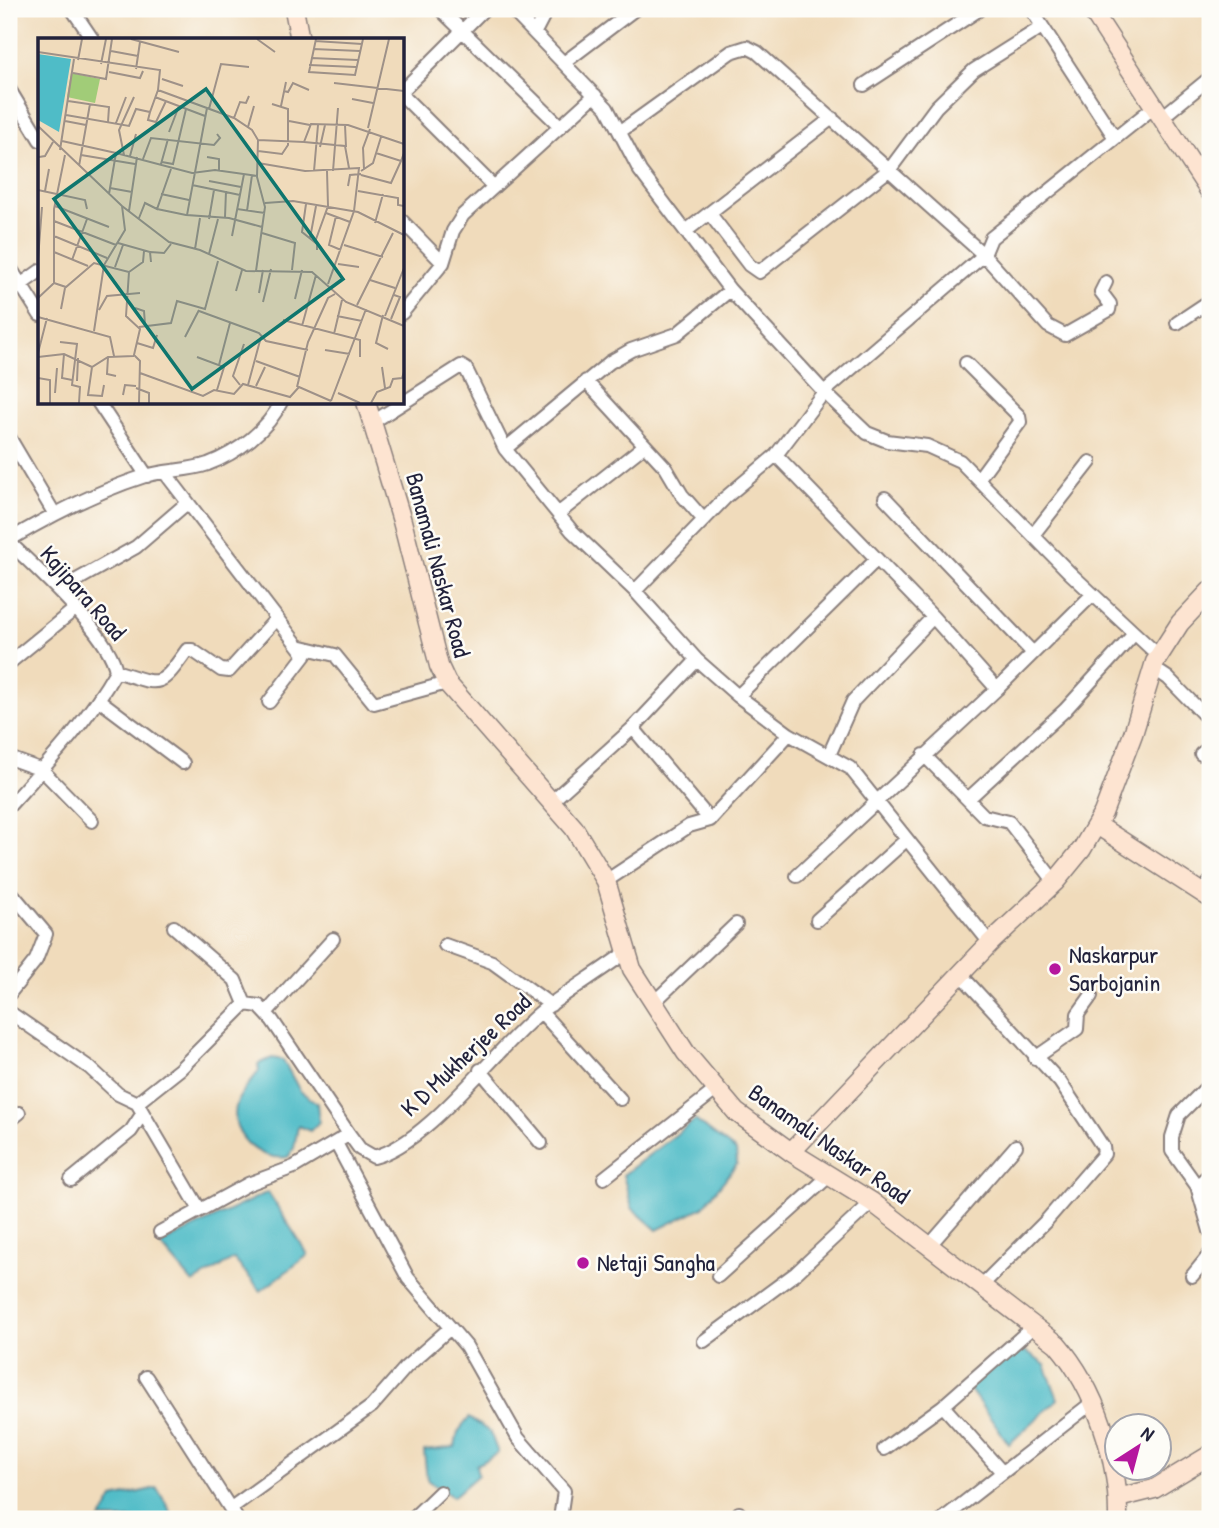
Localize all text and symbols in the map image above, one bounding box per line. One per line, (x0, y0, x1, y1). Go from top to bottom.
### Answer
inset map (38, 38, 404, 404)
street label: Banamali Naskar Road (399, 469, 479, 661)
street label: Kajipara Road (34, 538, 134, 647)
place label: Naskarpur Sarbojanin (1069, 938, 1160, 998)
marker: Naskarpur Sarbojanin (1047, 961, 1063, 977)
street label: K D Mukherjee Road (393, 986, 537, 1123)
street label: Banamali Naskar Road (743, 1076, 916, 1211)
place label: Netaji Sangha (597, 1246, 715, 1278)
marker: Netaji Sangha (575, 1255, 591, 1271)
north arrow (1104, 1412, 1174, 1482)
text: N (1136, 1420, 1160, 1447)

